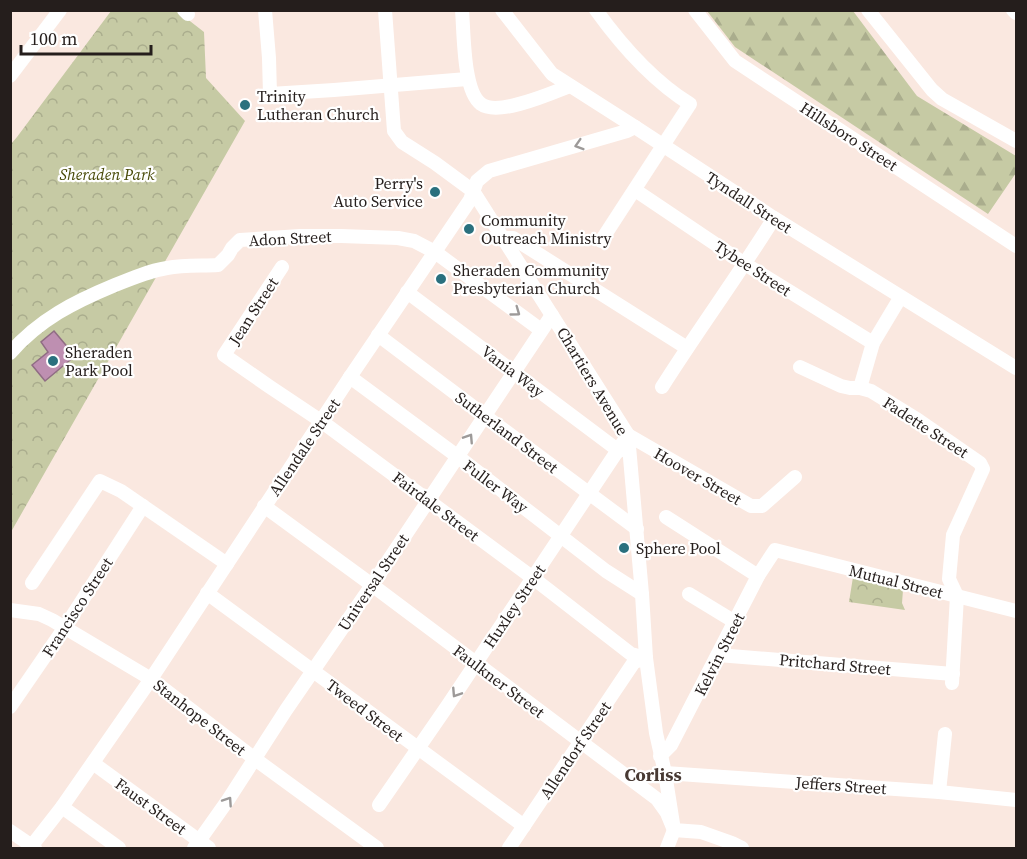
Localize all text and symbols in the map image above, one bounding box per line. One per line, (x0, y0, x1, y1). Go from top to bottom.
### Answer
scale bar (21, 18, 152, 56)
text: 100 m (30, 26, 77, 51)
place label: Trinity Lutheran Church (257, 85, 380, 125)
street label: Hillsboro Street (796, 96, 903, 176)
marker: Trinity Lutheran Church (238, 98, 252, 112)
one-way arrow (574, 138, 585, 150)
park label: Sheraden Park (59, 163, 155, 185)
street label: Tyndall Street (702, 166, 797, 239)
place label: Perry's Auto Service (334, 172, 423, 212)
marker: Perry's Auto Service (428, 185, 442, 199)
place label: Community Outreach Ministry (481, 209, 612, 249)
marker: Community Outreach Ministry (462, 222, 476, 236)
street label: Adon Street (248, 225, 333, 251)
street label: Tybee Street (710, 235, 796, 301)
place label: Sheraden Community Presbyterian Church (453, 259, 610, 299)
street label: Jean Street (222, 272, 283, 350)
marker: Sheraden Community Presbyterian Church (434, 272, 448, 286)
one-way arrow (509, 304, 520, 315)
street label: Chartiers Avenue (552, 323, 634, 439)
street label: Vania Way (477, 340, 550, 402)
place label: Sheraden Park Pool (65, 341, 133, 381)
marker: Sheraden Park Pool (46, 354, 60, 368)
street label: Sutherland Street (451, 386, 564, 478)
street label: Fadette Street (879, 391, 974, 463)
street label: Allendale Street (263, 393, 345, 500)
one-way arrow (462, 434, 473, 445)
street label: Hoover Street (650, 442, 746, 510)
street label: Fuller Way (459, 454, 534, 518)
street label: Fairdale Street (388, 466, 484, 546)
street label: Universal Street (332, 528, 414, 635)
place label: Sphere Pool (636, 537, 721, 559)
marker: Sphere Pool (617, 541, 631, 555)
street label: Francisco Street (37, 552, 118, 661)
street label: Huxley Street (478, 559, 550, 652)
street label: Mutual Street (847, 559, 946, 603)
street label: Kelvin Street (689, 608, 750, 699)
street label: Faulkner Street (449, 639, 550, 723)
street label: Pritchard Street (778, 648, 893, 680)
street label: Stanhope Street (149, 674, 251, 761)
street label: Tweed Street (322, 674, 409, 747)
one-way arrow (452, 687, 463, 698)
street label: Allendorf Street (534, 696, 616, 803)
district label: Corliss (624, 762, 682, 787)
street label: Jeffers Street (794, 771, 888, 799)
street label: Faust Street (111, 773, 192, 840)
one-way arrow (221, 796, 232, 807)

